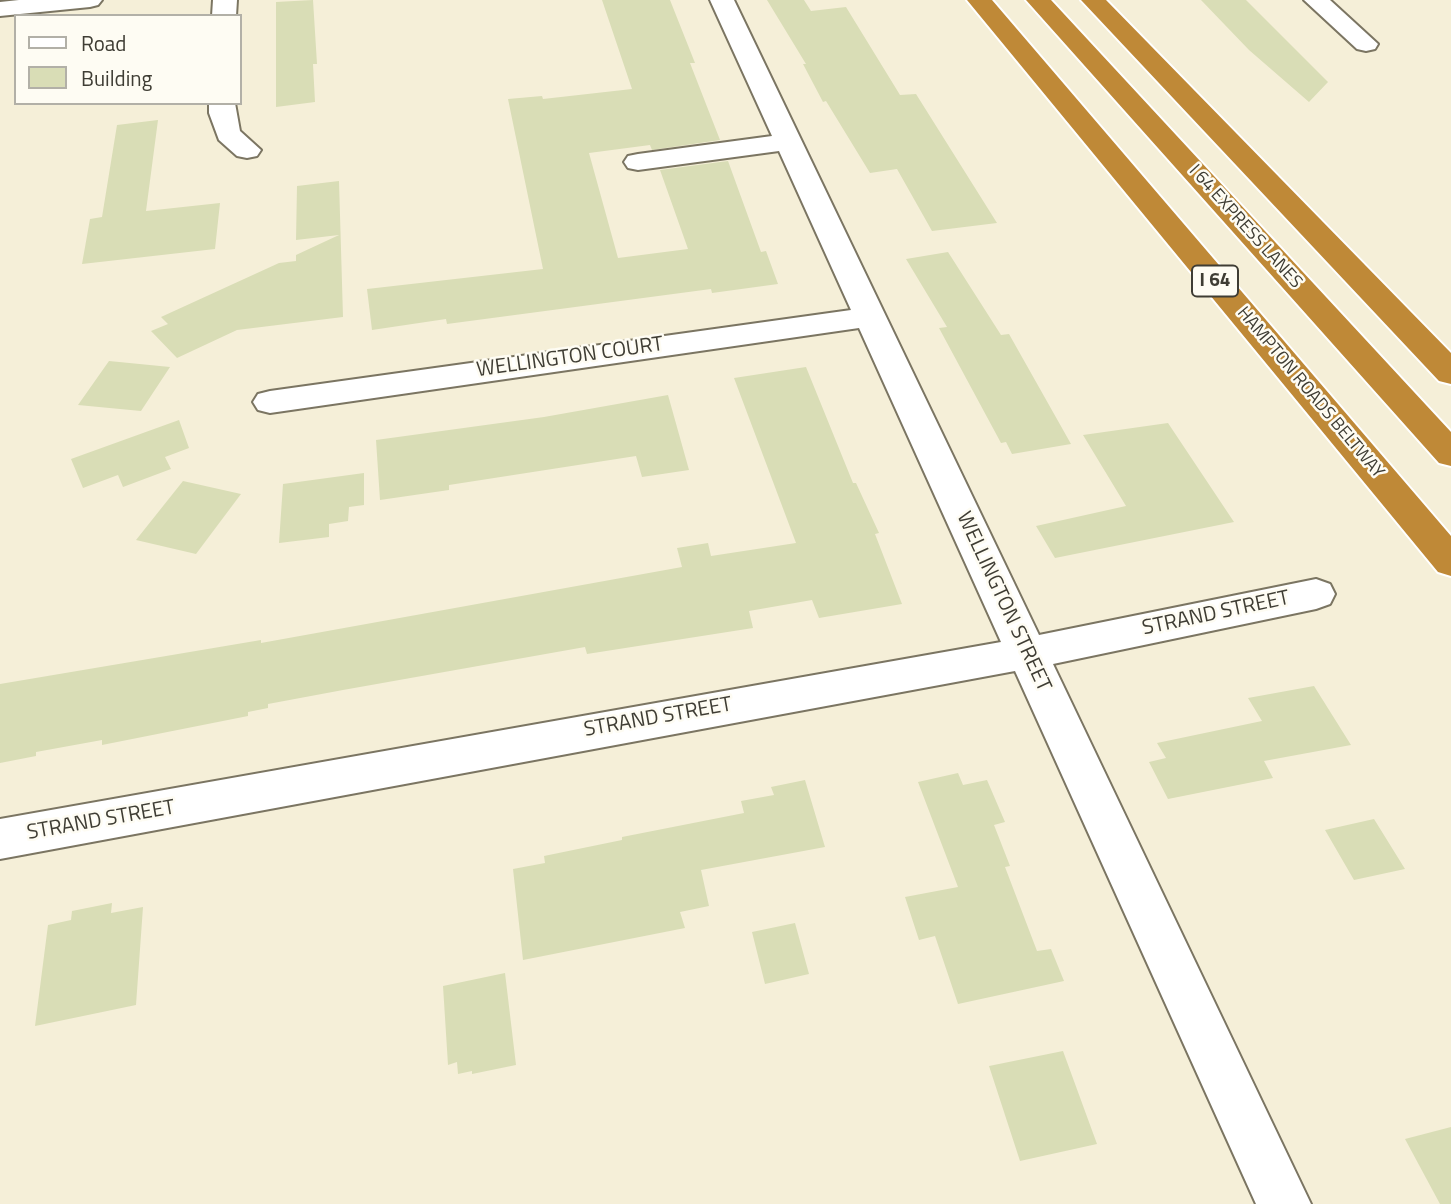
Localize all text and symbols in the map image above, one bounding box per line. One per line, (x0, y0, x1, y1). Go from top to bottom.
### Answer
legend (14, 14, 242, 105)
text: Road (81, 27, 126, 59)
text: Building (81, 62, 152, 94)
street label: I 64 EXPRESS LANES (1184, 161, 1306, 293)
road number: I 64 (1192, 266, 1238, 296)
street label: HAMPTON ROADS BELTWAY (1232, 303, 1388, 483)
street label: WELLINGTON COURT (475, 332, 665, 384)
street label: WELLINGTON STREET (950, 508, 1056, 696)
street label: STRAND STREET (1140, 586, 1292, 642)
street label: STRAND STREET (582, 693, 734, 743)
street label: STRAND STREET (25, 796, 177, 846)

